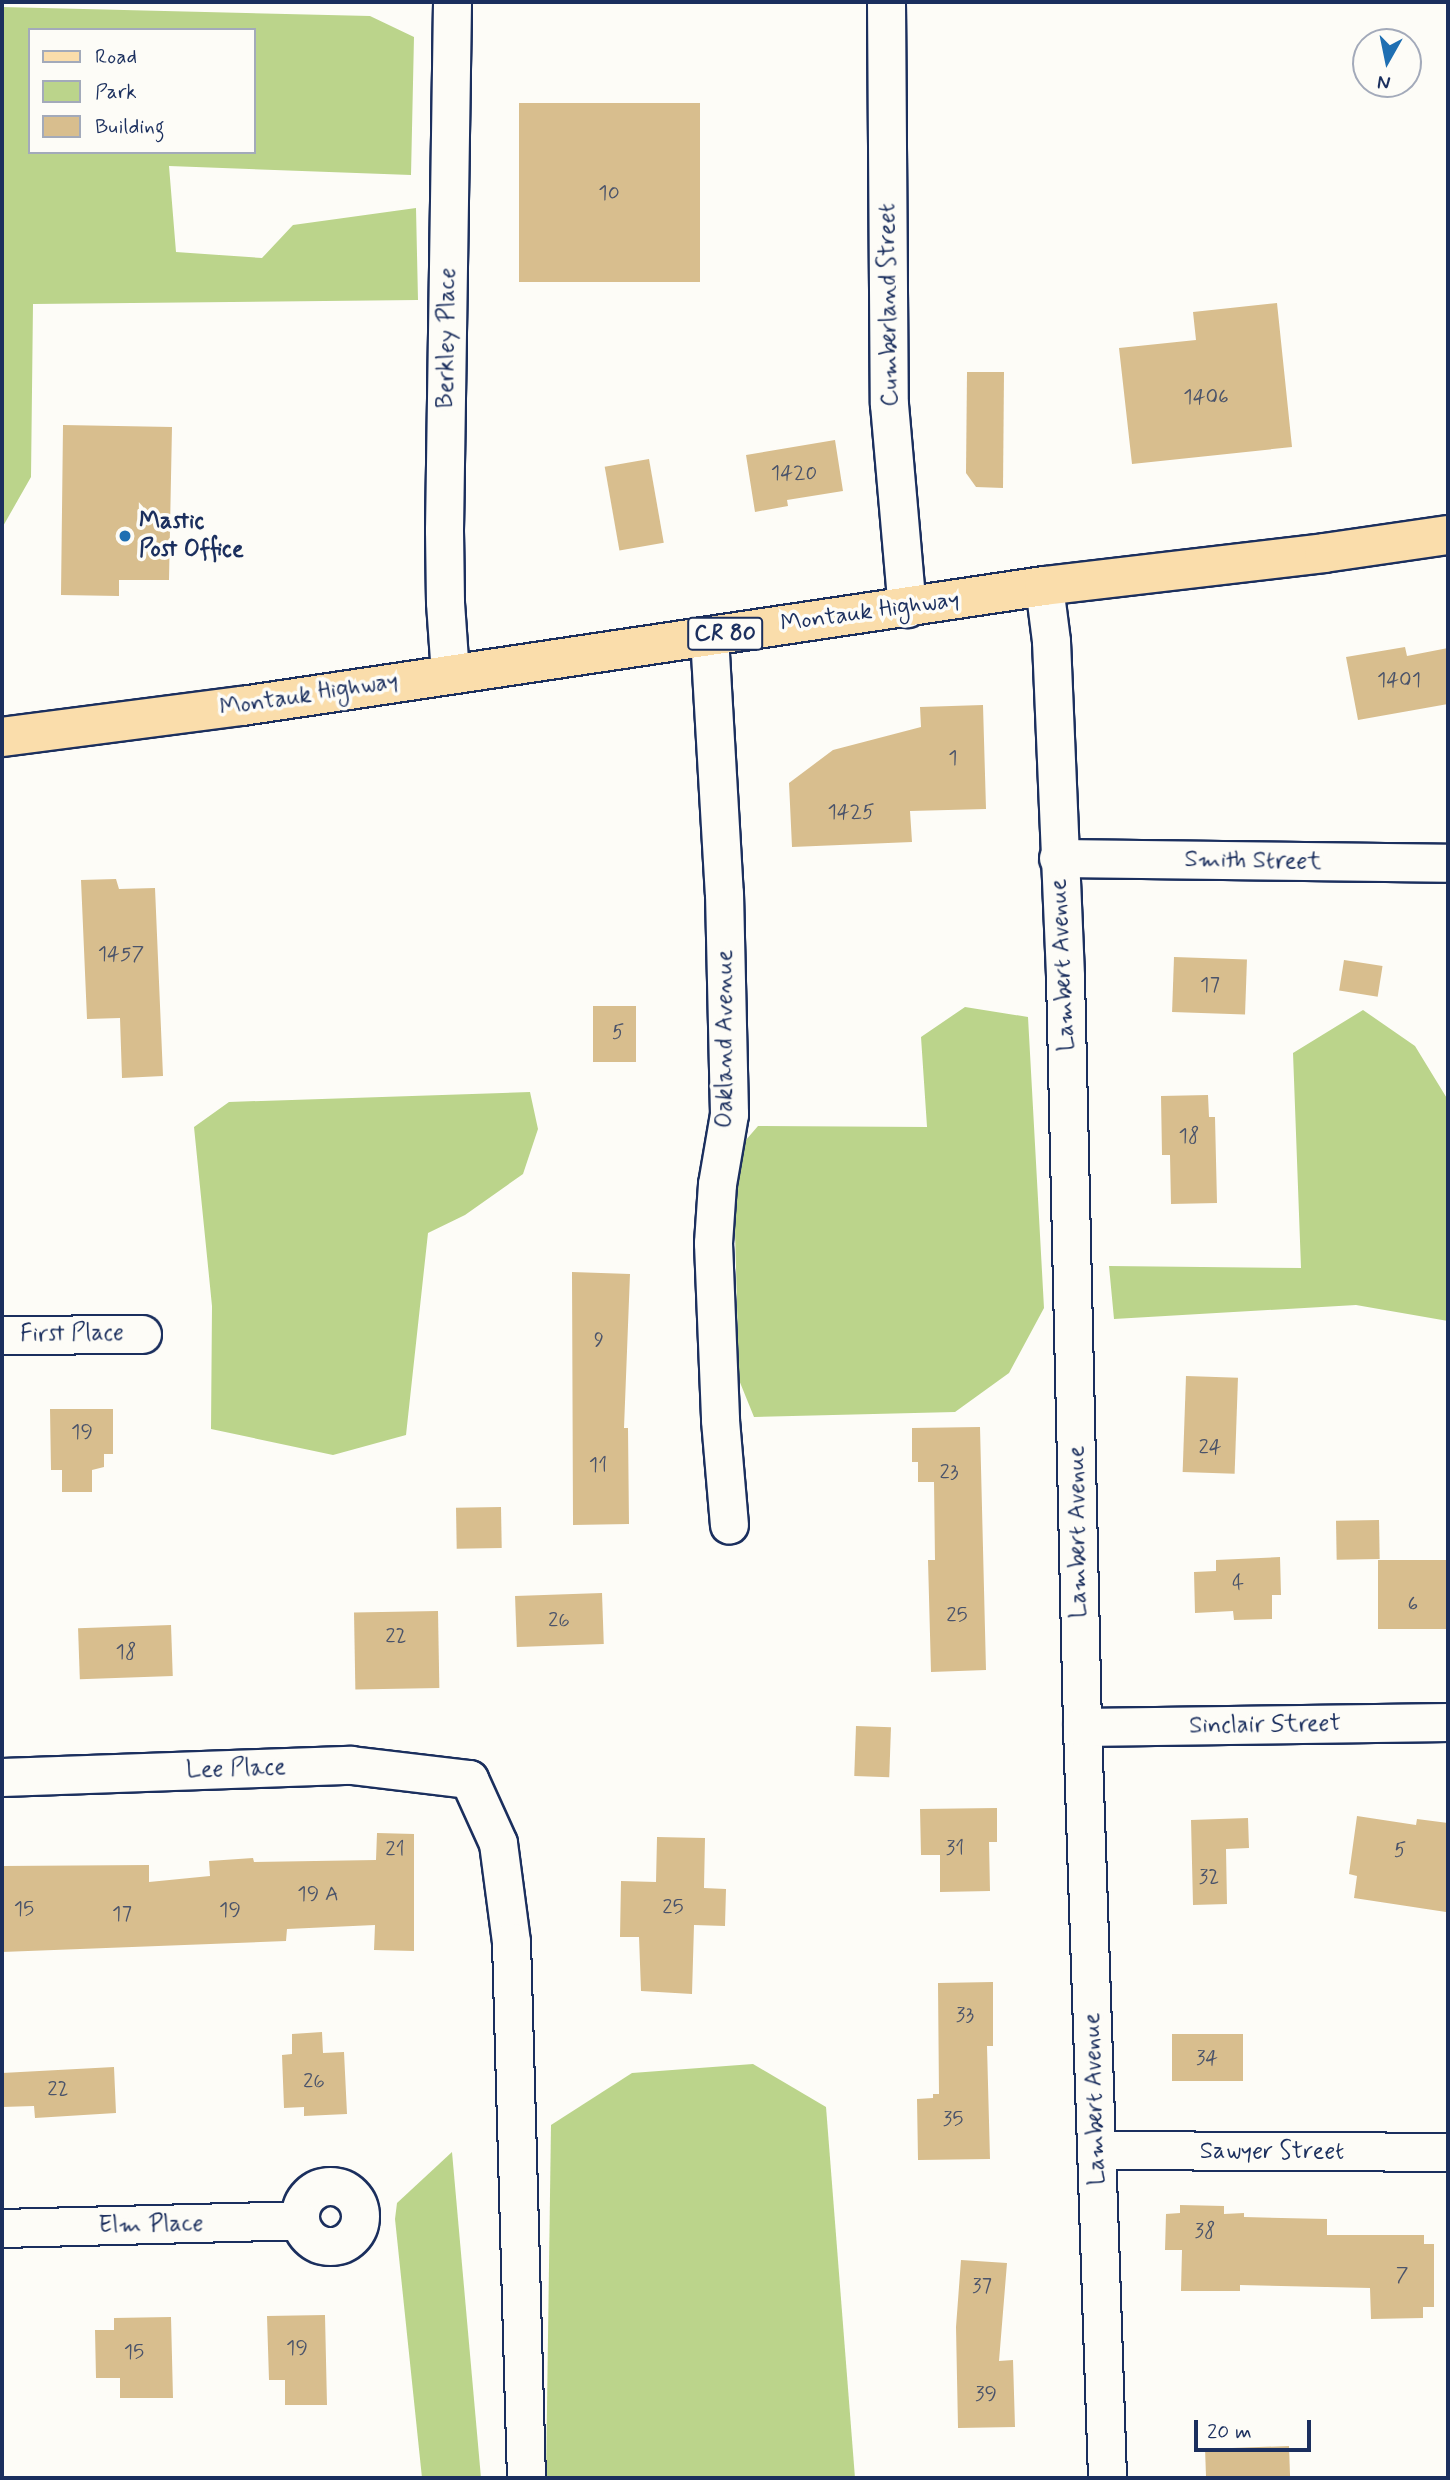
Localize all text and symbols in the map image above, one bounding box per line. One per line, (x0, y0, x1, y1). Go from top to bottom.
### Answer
legend (28, 28, 256, 154)
north arrow (1352, 28, 1422, 98)
text: Road (95, 43, 137, 71)
text: N (1376, 69, 1392, 96)
text: Park (95, 78, 137, 106)
text: Building (95, 113, 165, 141)
house number: 10 (598, 180, 620, 206)
street label: Cumberland Street (873, 201, 905, 409)
street label: Berkley Place (431, 269, 463, 407)
house number: 1406 (1183, 384, 1229, 410)
house number: 1420 (771, 460, 817, 486)
place label: Mastic Post Office (139, 508, 244, 564)
marker: Mastic Post Office (117, 528, 133, 544)
street label: Montauk Highway (778, 585, 962, 639)
road number: CR 80 (686, 614, 764, 654)
street label: Montauk Highway (217, 666, 401, 724)
house number: 1401 (1377, 667, 1421, 693)
house number: 1 (948, 745, 958, 771)
house number: 1425 (827, 799, 875, 825)
street label: Smith Street (1184, 845, 1322, 877)
street label: Lambert Avenue (1044, 877, 1082, 1053)
house number: 1457 (98, 941, 144, 967)
street label: Oakland Avenue (711, 953, 739, 1125)
house number: 17 (1200, 972, 1220, 998)
house number: 5 (612, 1019, 624, 1045)
house number: 18 (1179, 1123, 1199, 1149)
street label: First Place (20, 1319, 124, 1349)
house number: 9 (594, 1327, 604, 1353)
house number: 19 (71, 1419, 93, 1445)
house number: 24 (1198, 1434, 1222, 1460)
street label: Lambert Avenue (1062, 1445, 1094, 1619)
house number: 11 (589, 1452, 607, 1478)
house number: 23 (939, 1459, 959, 1485)
house number: 4 (1232, 1570, 1244, 1596)
house number: 6 (1408, 1591, 1418, 1617)
house number: 25 (946, 1602, 968, 1628)
house number: 26 (548, 1607, 570, 1633)
house number: 22 (385, 1623, 407, 1649)
house number: 18 (116, 1639, 136, 1665)
street label: Sinclair Street (1189, 1709, 1341, 1741)
street label: Lee Place (187, 1753, 285, 1785)
house number: 31 (946, 1835, 964, 1861)
house number: 21 (385, 1836, 405, 1862)
house number: 5 (1394, 1837, 1406, 1863)
house number: 32 (1199, 1864, 1219, 1890)
house number: 19 A (297, 1881, 339, 1907)
house number: 25 (662, 1894, 684, 1920)
house number: 15 (14, 1896, 34, 1922)
house number: 19 (219, 1897, 241, 1923)
house number: 17 (112, 1901, 132, 1927)
house number: 33 (956, 2002, 974, 2028)
street label: Lambert Avenue (1078, 2012, 1112, 2186)
house number: 34 (1196, 2045, 1218, 2071)
house number: 26 (303, 2068, 325, 2094)
house number: 22 (47, 2076, 69, 2102)
house number: 35 (943, 2106, 963, 2132)
street label: Sawyer Street (1198, 2138, 1346, 2166)
street label: Elm Place (100, 2210, 202, 2240)
house number: 38 (1195, 2218, 1215, 2244)
house number: 7 (1396, 2262, 1408, 2288)
house number: 37 (972, 2273, 992, 2299)
house number: 19 (286, 2335, 308, 2361)
house number: 15 (124, 2339, 144, 2365)
house number: 39 (975, 2381, 997, 2407)
scale bar (1198, 2406, 1315, 2450)
text: 20 m (1207, 2418, 1252, 2446)

